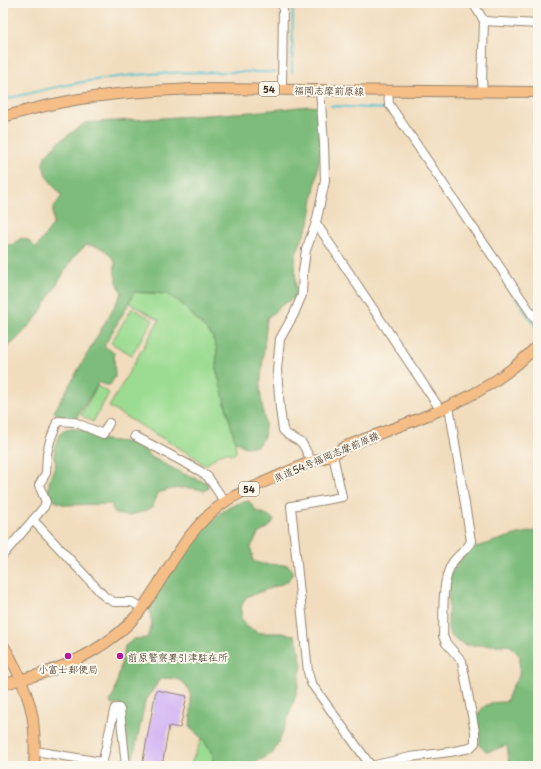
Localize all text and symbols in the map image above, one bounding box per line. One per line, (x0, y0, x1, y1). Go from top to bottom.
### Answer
road number: 54 (259, 82, 279, 96)
street label: 福岡志摩前原線 (294, 82, 364, 98)
street label: 県道54号福岡志摩前原線 (271, 427, 381, 485)
road number: 54 (239, 482, 259, 496)
place label: 前原警察署引津駐在所 (128, 649, 228, 664)
marker: 小富士郵便局 (63, 651, 73, 661)
marker: 前原警察署引津駐在所 (115, 651, 125, 661)
place label: 小富士郵便局 (38, 661, 98, 676)

